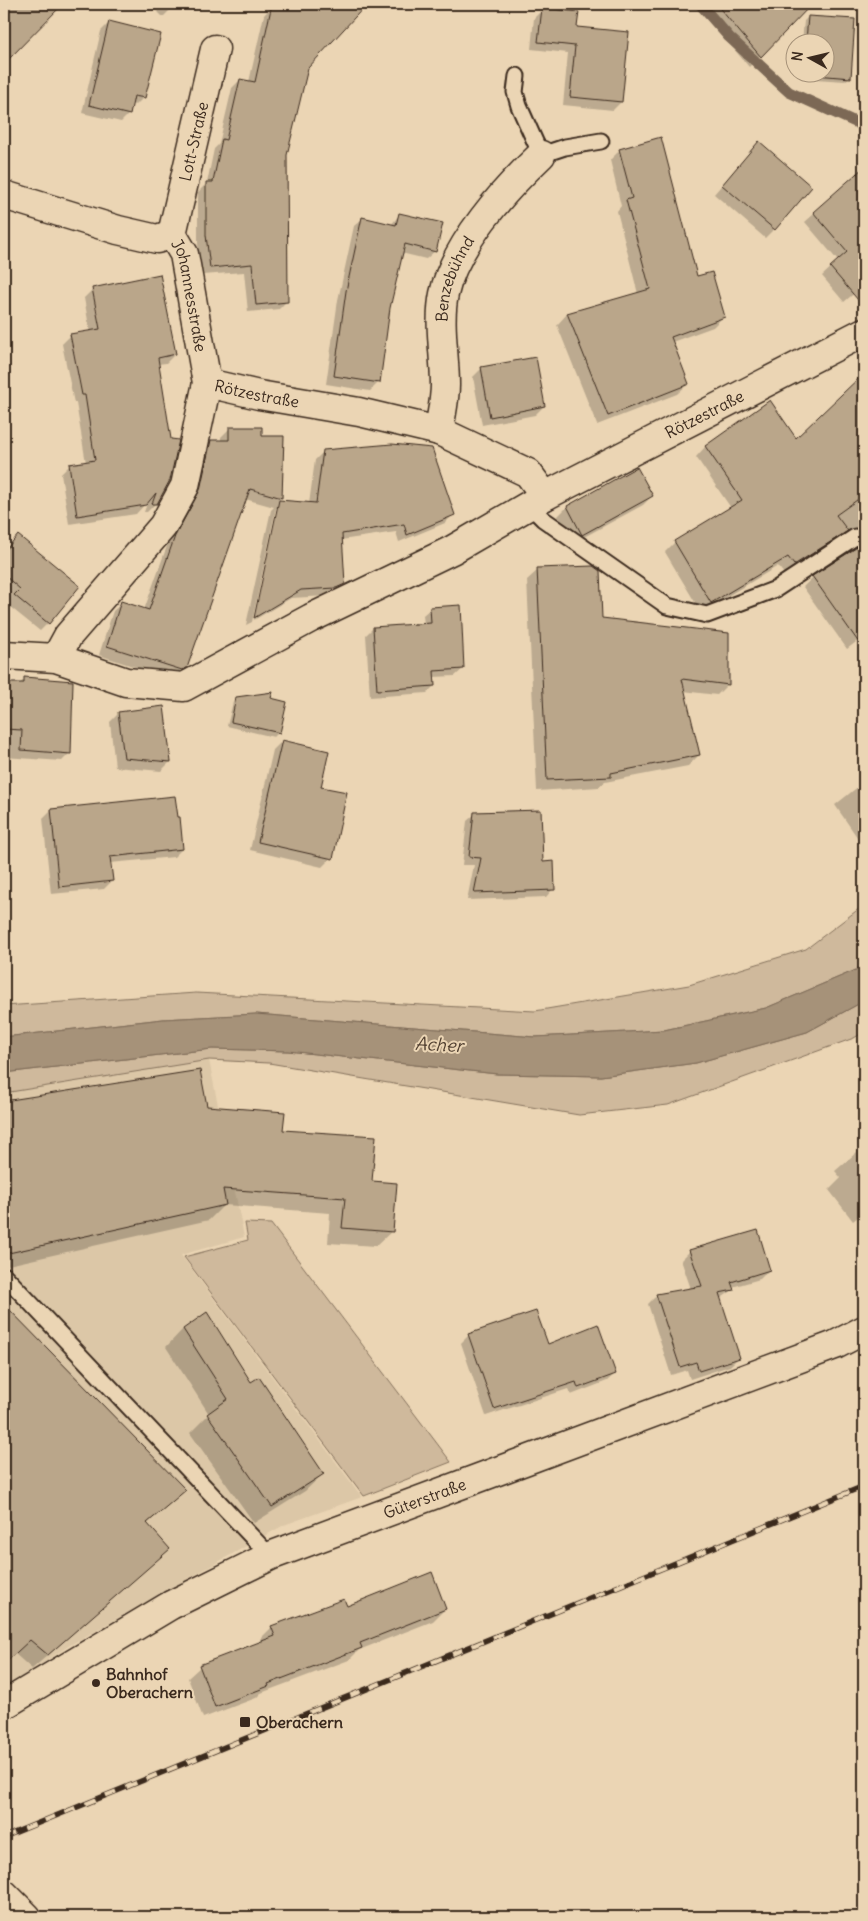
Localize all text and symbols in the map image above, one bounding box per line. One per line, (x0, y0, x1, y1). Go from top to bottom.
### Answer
north arrow (786, 32, 836, 82)
text: N (788, 50, 807, 62)
street label: Lott-Straße (175, 100, 212, 183)
street label: Benzebühnd (431, 232, 478, 322)
street label: Johannesstraße (167, 235, 211, 354)
street label: Rötzestraße (213, 375, 301, 412)
street label: Rötzestraße (662, 386, 747, 443)
water label: Acher (414, 1032, 466, 1057)
street label: Güterstraße (380, 1474, 469, 1523)
place label: Bahnhof Oberachern (106, 1664, 193, 1702)
marker: Bahnhof Oberachern (90, 1677, 102, 1689)
place label: Oberachern (256, 1712, 343, 1732)
marker: Oberachern (238, 1715, 252, 1729)

